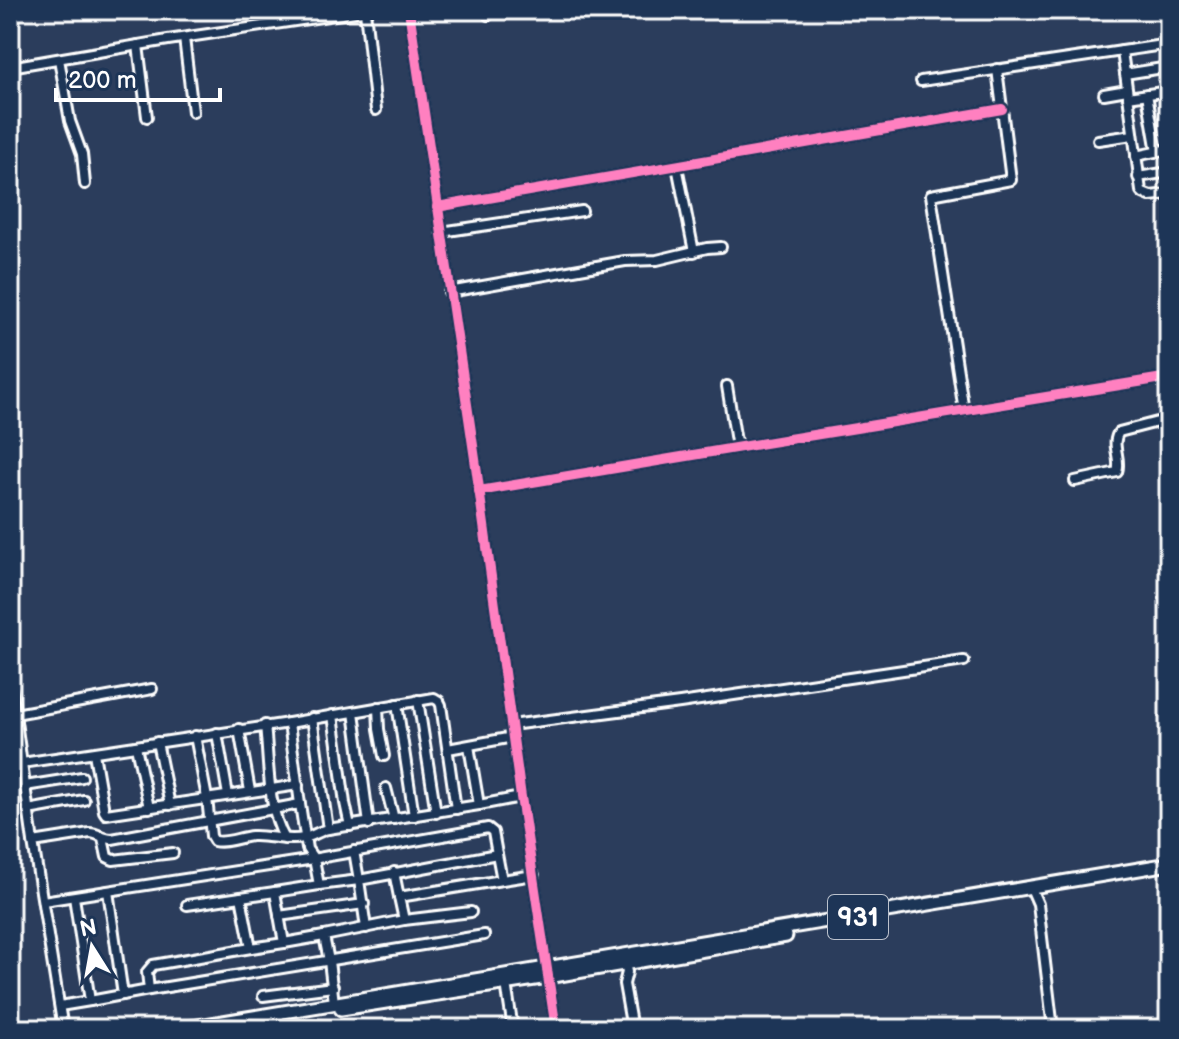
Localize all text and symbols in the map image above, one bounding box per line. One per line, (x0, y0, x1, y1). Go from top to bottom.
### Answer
scale bar (56, 52, 220, 102)
text: 200 m (68, 66, 137, 95)
road number: 931 (828, 895, 888, 939)
north arrow (52, 907, 132, 987)
text: N (78, 914, 99, 944)

